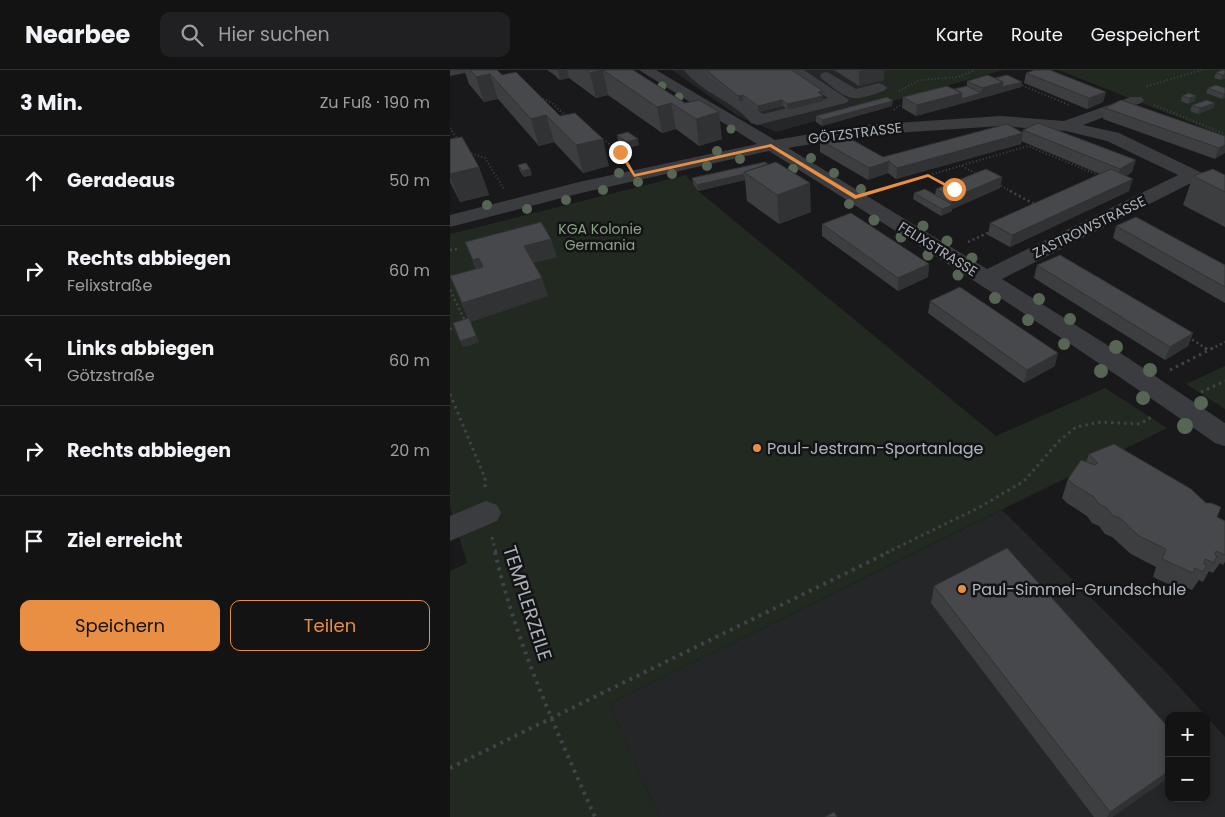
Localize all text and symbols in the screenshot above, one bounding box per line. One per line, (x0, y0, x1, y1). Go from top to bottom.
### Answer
search box (160, 12, 510, 57)
text: Nearbee (25, 18, 130, 51)
icon: search (178, 21, 206, 49)
text: Hier suchen (218, 21, 330, 48)
text: Karte (936, 22, 983, 47)
text: Route (1011, 22, 1063, 47)
text: Gespeichert (1091, 22, 1200, 47)
text: 3 Min. (20, 88, 83, 117)
text: Zu Fuß · 190 m (320, 91, 430, 114)
street label: GÖTZSTRASSE (807, 117, 903, 149)
route end (609, 141, 632, 164)
icon: ahead (20, 167, 48, 195)
text: Geradeaus (67, 167, 175, 194)
text: 50 m (389, 169, 430, 192)
route start (943, 178, 966, 201)
street label: ZASTROWSTRASSE (1029, 191, 1149, 263)
street label: FELIXSTRASSE (895, 217, 981, 281)
park label: KGA Kolonie Germania (558, 219, 642, 255)
text: Rechts abbiegen (67, 245, 231, 272)
icon: right (20, 257, 48, 285)
text: 60 m (389, 259, 430, 282)
text: Felixstraße (67, 274, 152, 297)
text: Links abbiegen (67, 335, 214, 362)
icon: left (20, 347, 48, 375)
text: 60 m (389, 349, 430, 372)
text: Götzstraße (67, 364, 155, 387)
icon: right (20, 437, 48, 465)
text: Rechts abbiegen (67, 437, 231, 464)
place label: Paul-Jestram-Sportanlage (767, 437, 984, 460)
text: 20 m (390, 439, 430, 462)
marker: Paul-Jestram-Sportanlage (751, 442, 763, 454)
icon: arrive (20, 527, 48, 555)
text: Ziel erreicht (67, 527, 183, 554)
street label: TEMPLERZEILE (496, 542, 559, 664)
place label: Paul-Simmel-Grundschule (972, 578, 1186, 601)
marker: Paul-Simmel-Grundschule (956, 583, 968, 595)
button: Speichern (20, 600, 220, 651)
button: Teilen (230, 600, 430, 651)
map controls (1165, 712, 1210, 802)
button: + (1165, 712, 1210, 757)
button: − (1165, 757, 1210, 802)

